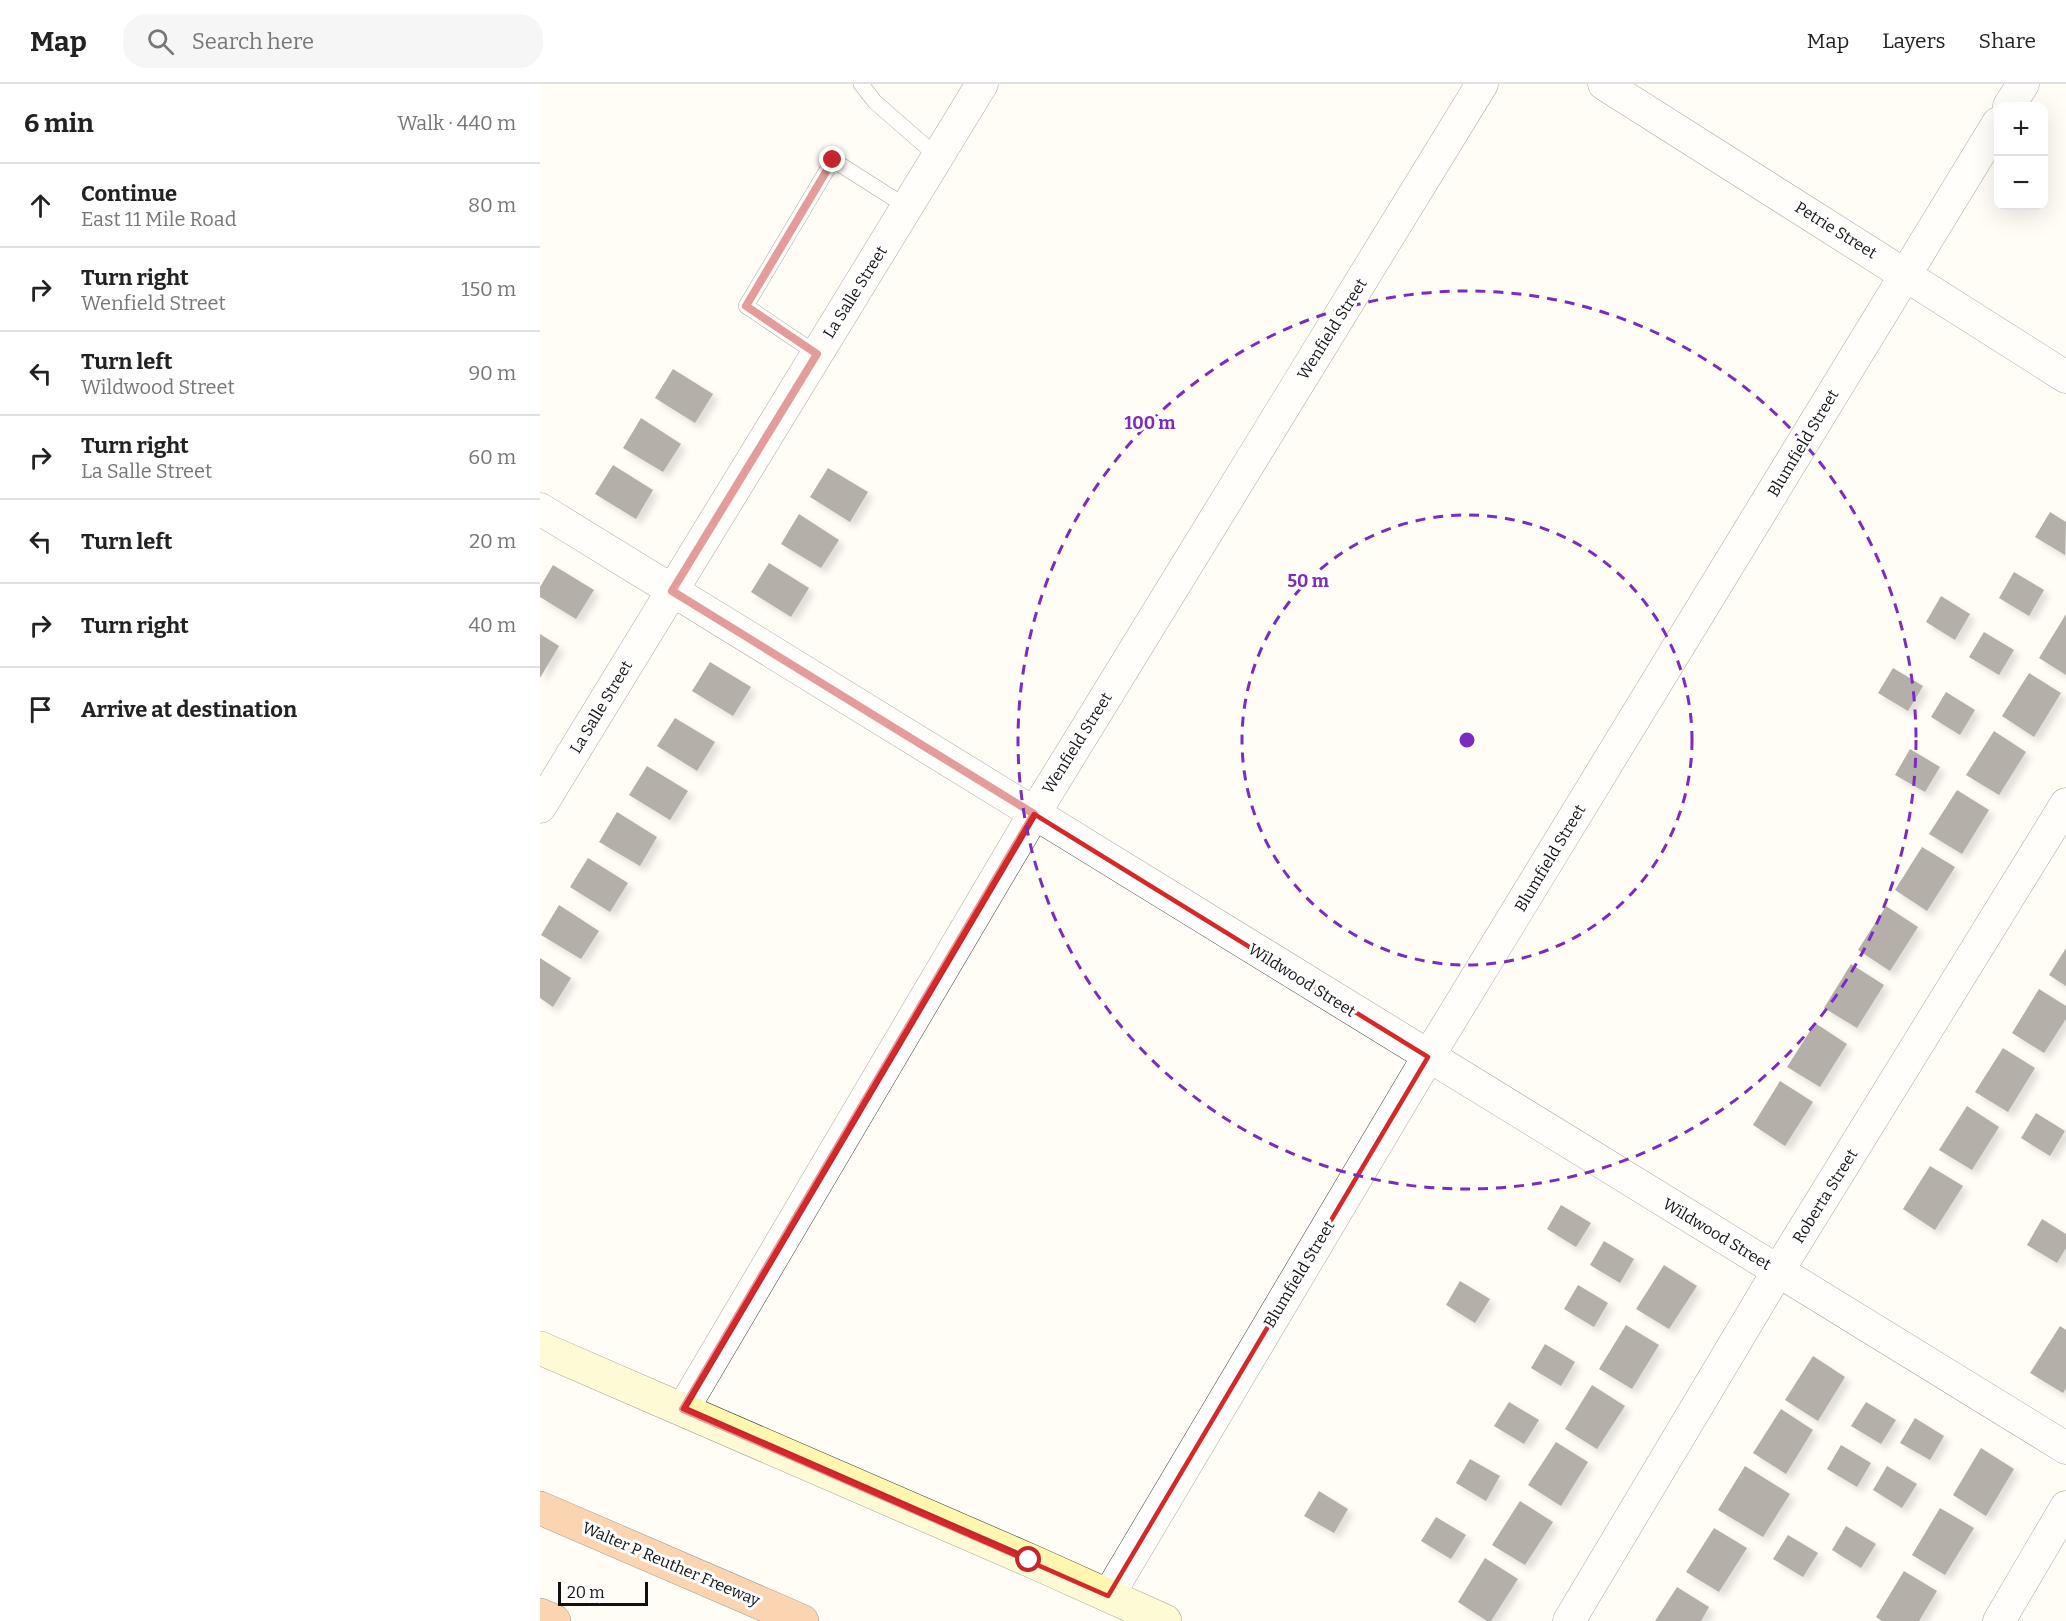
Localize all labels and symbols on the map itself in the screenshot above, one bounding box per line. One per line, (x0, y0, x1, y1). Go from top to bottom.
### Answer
route end (819, 146, 845, 172)
street label: Petrie Street (1792, 197, 1880, 263)
street label: La Salle Street (819, 242, 891, 342)
street label: Wenfield Street (1293, 275, 1371, 383)
street label: Blumfield Street (1764, 386, 1843, 500)
text: 100 m (1124, 412, 1176, 434)
text: 50 m (1287, 570, 1329, 592)
street label: La Salle Street (566, 657, 636, 757)
street label: Wenfield Street (1038, 689, 1116, 797)
centre of rings (1457, 730, 1477, 750)
street label: Blumfield Street (1511, 801, 1590, 915)
street label: Wildwood Street (1245, 939, 1359, 1021)
street label: Roberta Street (1789, 1145, 1862, 1247)
street label: Wildwood Street (1659, 1194, 1775, 1274)
street label: Blumfield Street (1260, 1217, 1339, 1331)
street label: Walter P Reuther Freeway (579, 1518, 763, 1610)
route start (1015, 1546, 1041, 1572)
scale bar (558, 1579, 648, 1606)

